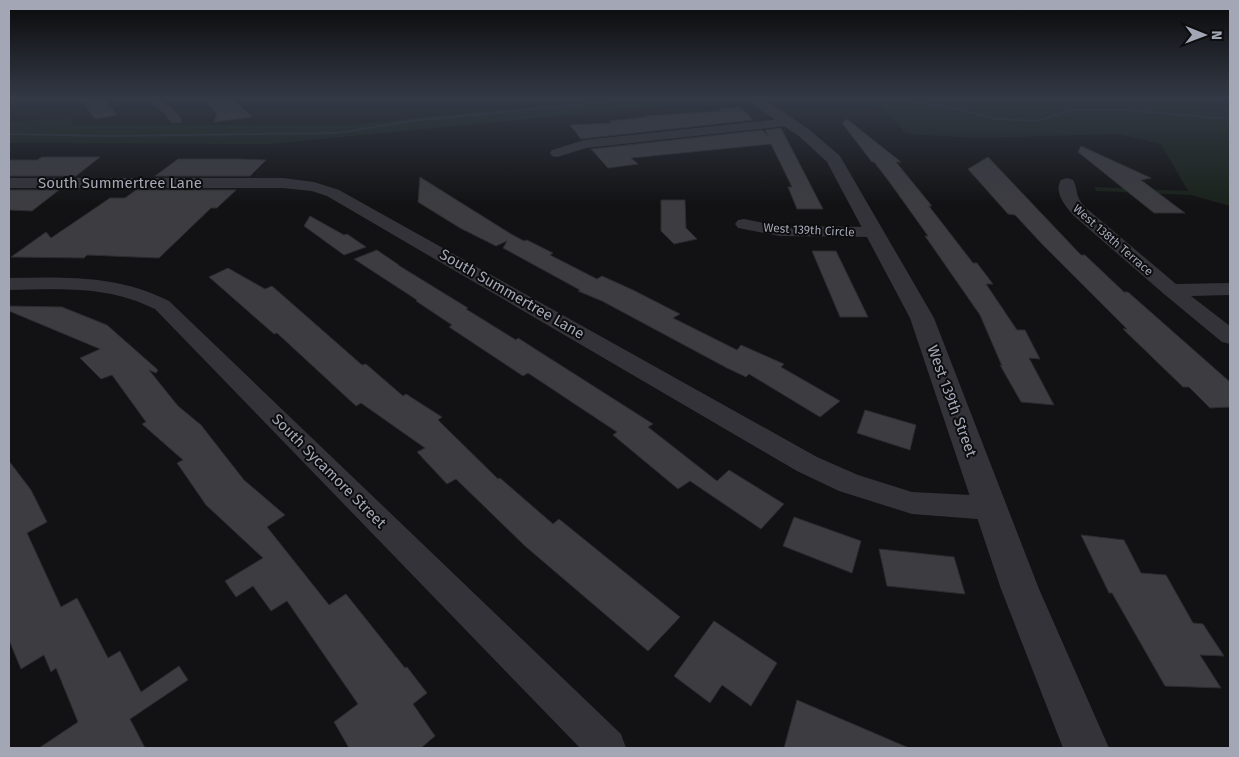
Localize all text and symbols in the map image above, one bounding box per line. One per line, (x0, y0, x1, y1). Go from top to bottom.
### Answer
north arrow (1179, 10, 1229, 60)
text: N (1208, 30, 1225, 40)
street label: South Summertree Lane (38, 174, 202, 192)
street label: West 138th Terrace (1070, 201, 1156, 279)
street label: West 139th Circle (763, 221, 855, 239)
street label: South Summertree Lane (437, 245, 587, 343)
street label: West 139th Street (923, 343, 981, 460)
street label: South Sycamore Street (268, 410, 390, 532)

